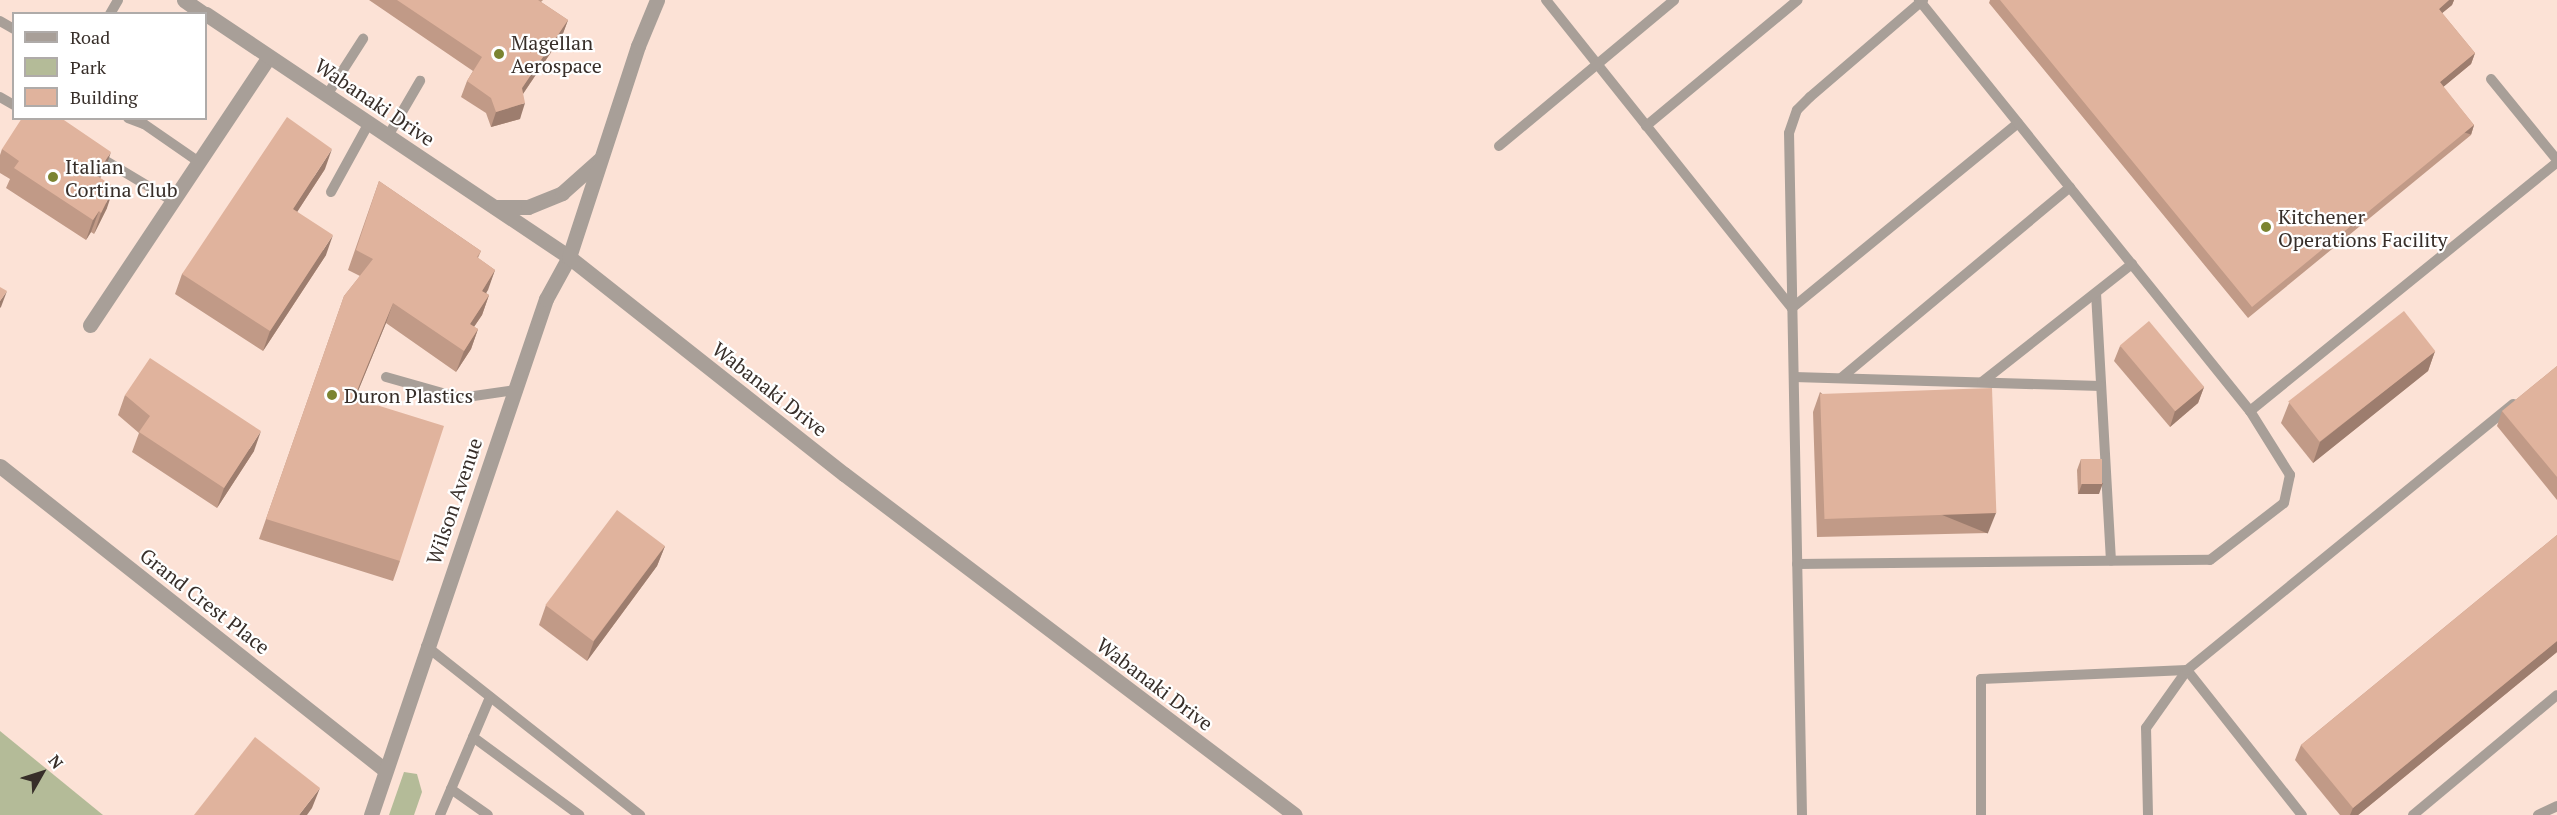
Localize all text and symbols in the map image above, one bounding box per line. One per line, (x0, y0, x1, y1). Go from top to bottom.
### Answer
legend (12, 12, 207, 120)
text: Road (70, 25, 110, 49)
place label: Magellan Aerospace (511, 30, 602, 77)
marker: Magellan Aerospace (492, 47, 506, 61)
street label: Wabanaki Drive (311, 53, 439, 151)
text: Park (70, 55, 106, 79)
text: Building (70, 85, 138, 109)
place label: Italian Cortina Club (65, 154, 178, 201)
marker: Italian Cortina Club (46, 170, 60, 184)
place label: Kitchener Operations Facility (2278, 204, 2448, 251)
marker: Kitchener Operations Facility (2259, 220, 2273, 234)
street label: Wabanaki Drive (708, 337, 832, 441)
place label: Duron Plastics (344, 383, 473, 407)
marker: Duron Plastics (325, 388, 339, 402)
street label: Wilson Avenue (421, 434, 487, 568)
street label: Grand Crest Place (135, 543, 275, 659)
street label: Wabanaki Drive (1092, 632, 1218, 736)
north arrow (12, 743, 72, 803)
text: N (44, 750, 68, 773)

